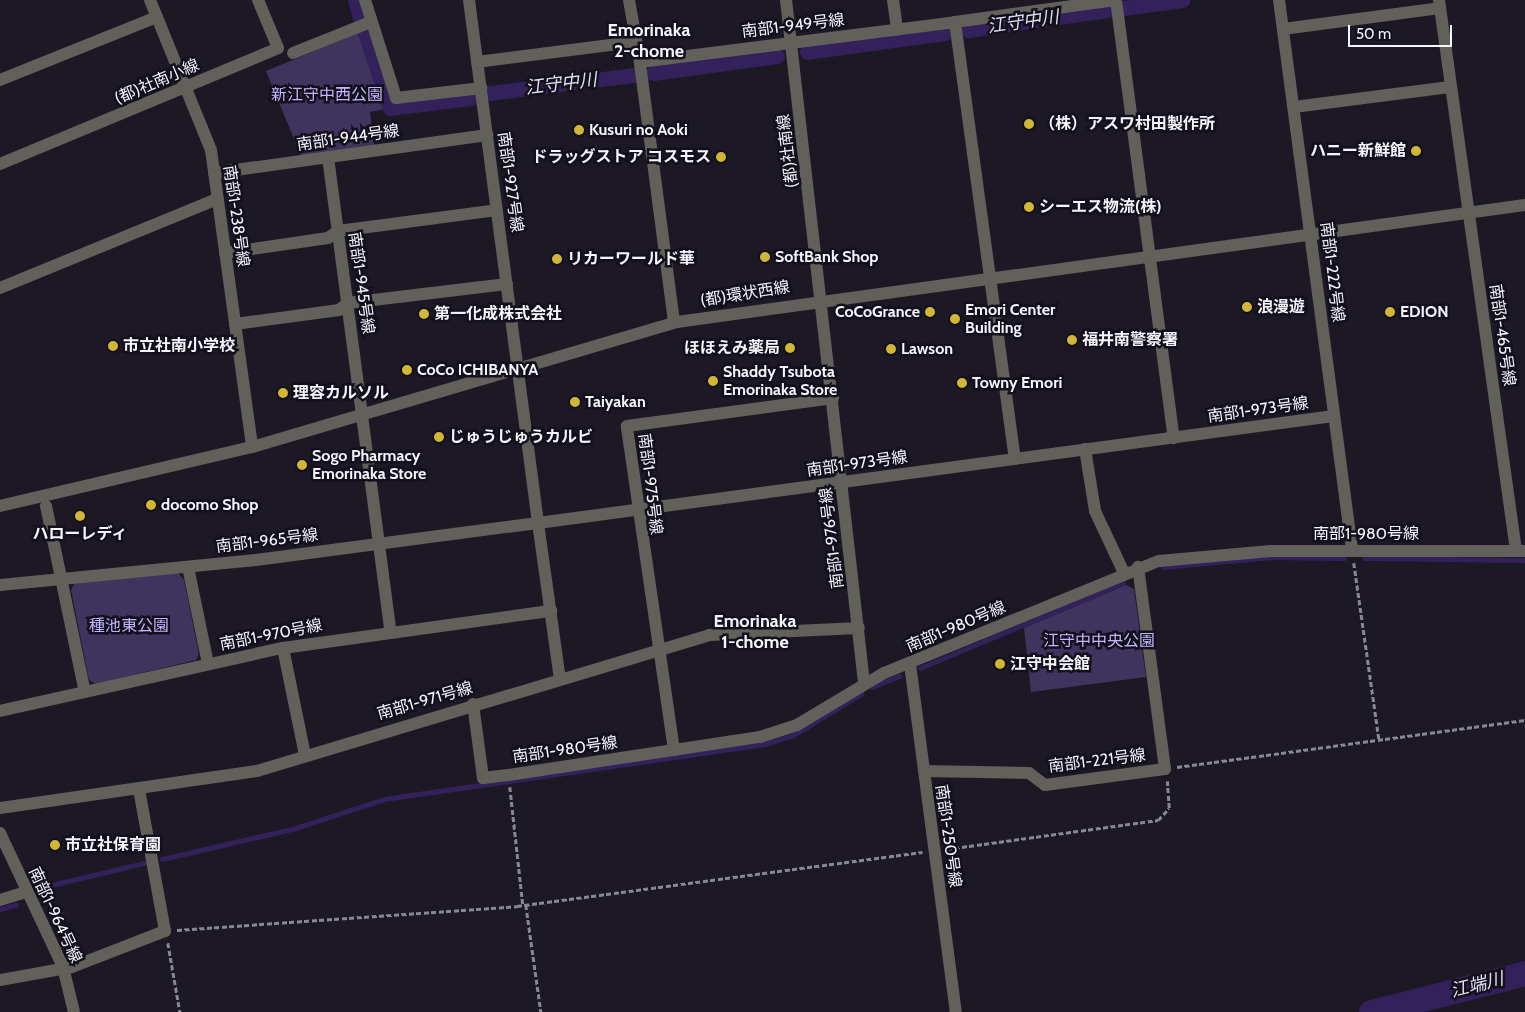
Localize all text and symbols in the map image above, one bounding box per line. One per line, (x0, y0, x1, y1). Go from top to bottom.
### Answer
water label: 江守中川 (986, 6, 1060, 38)
street label: 南部1-949号線 (741, 10, 845, 42)
scale bar (1350, 15, 1454, 47)
district label: Emorinaka 2-chome (608, 20, 690, 62)
text: 50 m (1356, 25, 1391, 43)
street label: (都)社南小線 (112, 56, 202, 108)
water label: 江守中川 (524, 69, 598, 99)
park label: 新江守中西公園 (271, 85, 383, 105)
street label: (都)社南線 (774, 113, 802, 189)
place label: （株）アスワ村田製作所 (1039, 114, 1215, 134)
marker: （株）アスワ村田製作所 (1023, 118, 1035, 130)
place label: Kusuri no Aoki (589, 120, 688, 140)
street label: 南部1-944号線 (295, 121, 401, 155)
marker: Kusuri no Aoki (573, 124, 585, 136)
street label: 南部1-927号線 (493, 130, 527, 234)
place label: ハニー新鮮館 (1310, 141, 1406, 161)
marker: ハニー新鮮館 (1410, 145, 1422, 157)
place label: ドラッグストア コスモス (531, 147, 711, 167)
marker: ドラッグストア コスモス (715, 151, 727, 163)
street label: 南部1-238号線 (219, 164, 253, 268)
place label: シーエス物流(株) (1039, 197, 1161, 217)
marker: シーエス物流(株) (1023, 201, 1035, 213)
street label: 南部1-222号線 (1316, 221, 1348, 323)
street label: 南部1-945号線 (344, 231, 378, 335)
place label: SoftBank Shop (775, 247, 879, 267)
place label: リカーワールド華 (567, 249, 695, 269)
marker: SoftBank Shop (759, 251, 771, 263)
marker: リカーワールド華 (551, 253, 563, 265)
street label: (都)環状西線 (699, 277, 791, 311)
street label: 南部1-465号線 (1485, 283, 1519, 387)
place label: 浪漫遊 (1257, 297, 1305, 317)
place label: Emori Center Building (965, 300, 1055, 338)
marker: 浪漫遊 (1241, 301, 1253, 313)
place label: CoCoGrance (835, 302, 920, 322)
place label: EDION (1400, 302, 1449, 322)
place label: 第一化成株式会社 (434, 304, 562, 324)
marker: CoCoGrance (924, 306, 936, 318)
marker: EDION (1384, 306, 1396, 318)
marker: 第一化成株式会社 (418, 308, 430, 320)
marker: Emori Center Building (949, 313, 961, 325)
place label: 福井南警察署 (1082, 330, 1178, 350)
marker: 福井南警察署 (1066, 334, 1078, 346)
place label: 市立社南小学校 (123, 336, 235, 356)
place label: ほほえみ薬局 (684, 338, 780, 358)
place label: Lawson (901, 339, 953, 359)
marker: 市立社南小学校 (107, 340, 119, 352)
marker: ほほえみ薬局 (784, 342, 796, 354)
marker: Lawson (885, 343, 897, 355)
place label: CoCo ICHIBANYA (417, 360, 538, 380)
place label: Shaddy Tsubota Emorinaka Store (723, 362, 837, 400)
marker: CoCo ICHIBANYA (401, 364, 413, 376)
place label: Towny Emori (972, 373, 1062, 393)
marker: Shaddy Tsubota Emorinaka Store (707, 375, 719, 387)
marker: Towny Emori (956, 377, 968, 389)
place label: 理容カルソル (293, 383, 389, 403)
marker: 理容カルソル (277, 387, 289, 399)
place label: Taiyakan (585, 392, 646, 412)
street label: 南部1-973号線 (1206, 393, 1310, 427)
marker: Taiyakan (569, 396, 581, 408)
place label: じゅうじゅうカルビ (449, 427, 593, 447)
marker: じゅうじゅうカルビ (433, 431, 445, 443)
street label: 南部1-975号線 (634, 432, 666, 536)
place label: Sogo Pharmacy Emorinaka Store (312, 446, 426, 484)
street label: 南部1-973号線 (805, 447, 909, 481)
marker: Sogo Pharmacy Emorinaka Store (296, 459, 308, 471)
street label: 南部1-976号線 (816, 486, 848, 590)
place label: docomo Shop (161, 495, 258, 515)
marker: docomo Shop (145, 499, 157, 511)
marker: ハローレディ (74, 510, 86, 522)
place label: ハローレディ (32, 524, 128, 544)
street label: 南部1-980号線 (1313, 524, 1419, 544)
street label: 南部1-965号線 (215, 525, 319, 557)
street label: 南部1-980号線 (903, 597, 1009, 657)
district label: Emorinaka 1-chome (714, 611, 796, 654)
park label: 種池東公園 (89, 616, 169, 636)
street label: 南部1-970号線 (218, 616, 324, 654)
park label: 江守中中央公園 (1043, 631, 1155, 651)
place label: 江守中会館 (1010, 654, 1090, 674)
marker: 江守中会館 (994, 658, 1006, 670)
street label: 南部1-971号線 (375, 678, 475, 724)
street label: 南部1-980号線 (511, 733, 619, 767)
street label: 南部1-221号線 (1047, 746, 1147, 776)
street label: 南部1-250号線 (931, 783, 965, 889)
place label: 市立社保育園 (65, 835, 161, 855)
marker: 市立社保育園 (49, 839, 61, 851)
street label: 南部1-964号線 (24, 864, 86, 966)
water label: 江端川 (1448, 968, 1506, 1002)

